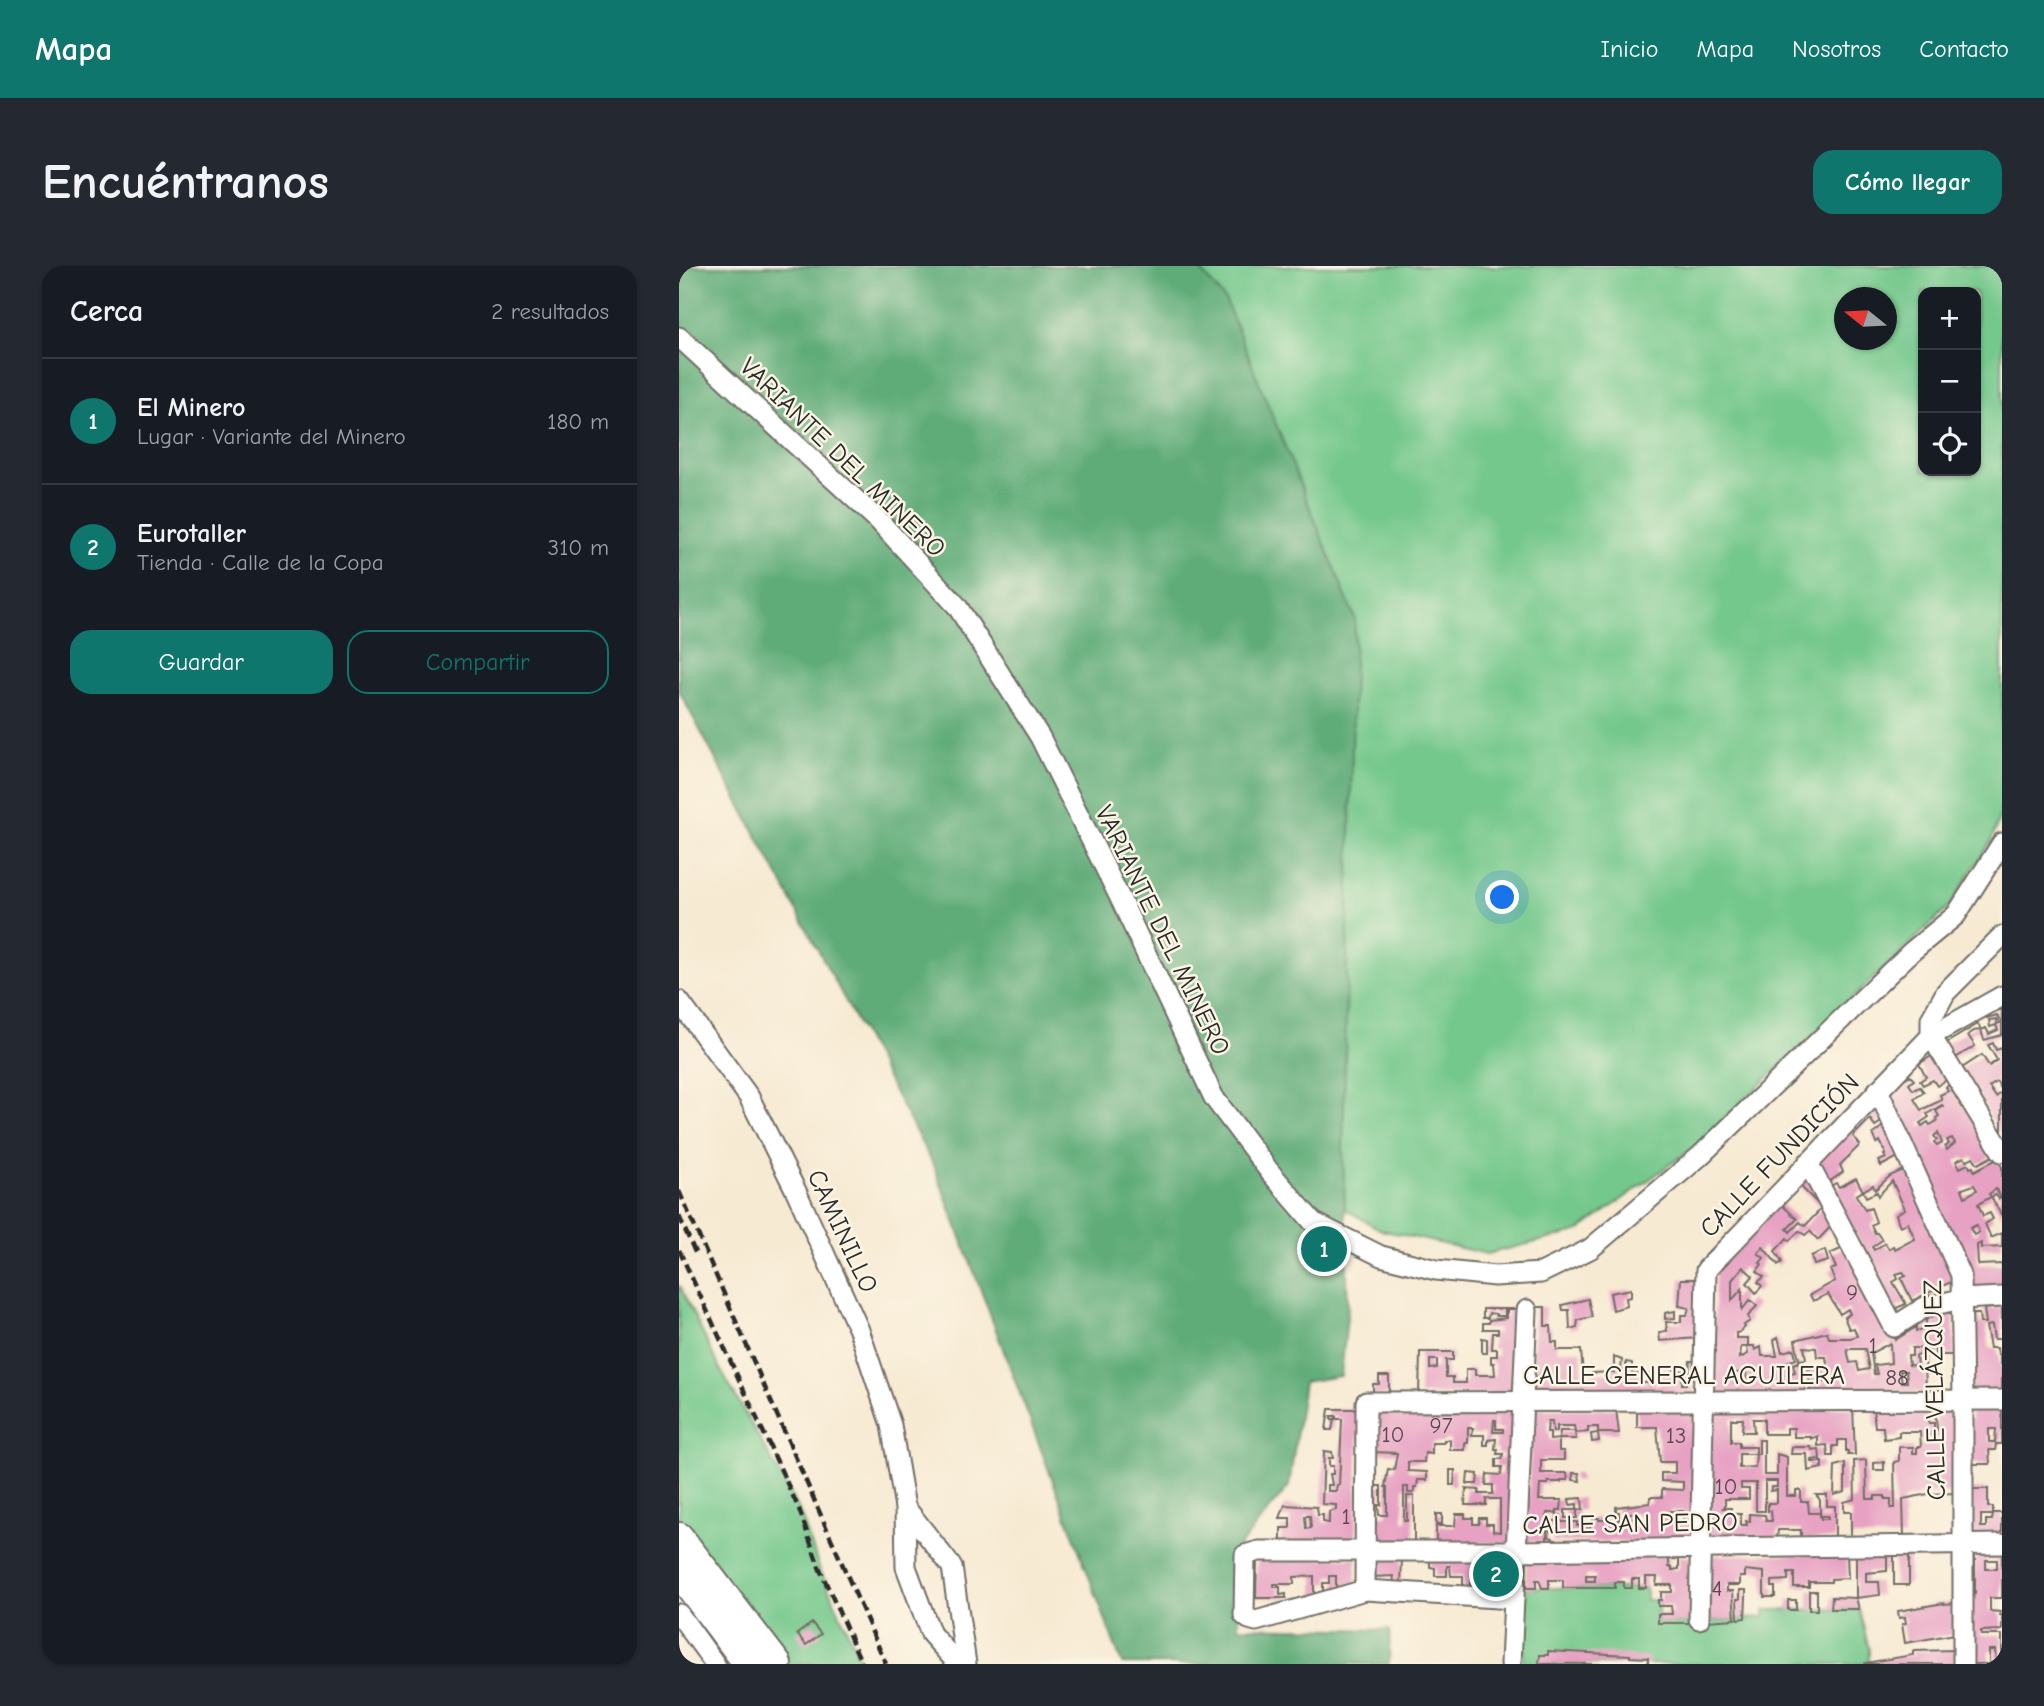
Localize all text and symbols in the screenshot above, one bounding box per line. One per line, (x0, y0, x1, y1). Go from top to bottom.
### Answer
text: Mapa (35, 30, 112, 68)
text: Inicio (1601, 35, 1658, 63)
text: Mapa (1696, 35, 1754, 63)
text: Nosotros (1792, 35, 1881, 63)
text: Contacto (1919, 35, 2009, 63)
button: Cómo llegar (1813, 150, 2002, 214)
text: Encuéntranos (42, 154, 329, 210)
north arrow (1834, 287, 1897, 350)
map controls (1918, 287, 1981, 476)
button: + (1918, 287, 1981, 350)
text: Cerca (70, 294, 143, 329)
text: 2 resultados (491, 298, 609, 325)
button: − (1918, 350, 1981, 413)
street label: VARIANTE DEL MINERO (733, 352, 951, 564)
text: El Minero (137, 393, 246, 423)
text: 1 (88, 408, 98, 435)
text: 180 m (547, 408, 609, 435)
button: locate (1918, 413, 1981, 476)
text: Lugar · Variante del Minero (137, 423, 406, 450)
text: Eurotaller (137, 519, 246, 549)
text: 2 (87, 534, 99, 561)
text: 310 m (548, 534, 609, 561)
text: Tienda · Calle de la Copa (137, 549, 384, 576)
button: Guardar (70, 630, 333, 694)
button: Compartir (347, 630, 609, 694)
street label: VARIANTE DEL MINERO (1089, 801, 1236, 1060)
your location (1485, 880, 1519, 914)
street label: CALLE FUNDICIÓN (1693, 1067, 1865, 1244)
street label: CAMINILLO (801, 1165, 884, 1298)
pin: 1 (1301, 1223, 1347, 1275)
house number: 9 (1846, 1279, 1858, 1306)
street label: CALLE VELÁZQUEZ (1917, 1279, 1952, 1501)
house number: 1 (1868, 1332, 1878, 1359)
street label: CALLE GENERAL AGUILERA (1523, 1361, 1845, 1391)
house number: 88 (1885, 1364, 1909, 1391)
house number: 97 (1429, 1412, 1453, 1439)
house number: 10 (1381, 1421, 1405, 1448)
house number: 13 (1666, 1422, 1686, 1449)
house number: 10 (1714, 1473, 1738, 1500)
house number: 1 (1341, 1503, 1351, 1530)
street label: CALLE SAN PEDRO (1522, 1507, 1738, 1541)
pin: 2 (1473, 1548, 1519, 1600)
house number: 4 (1711, 1575, 1723, 1602)

